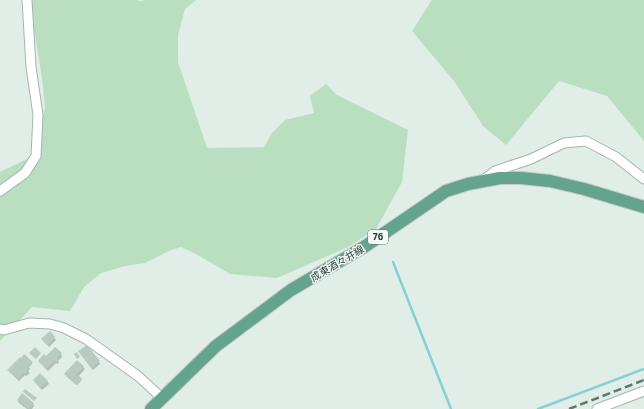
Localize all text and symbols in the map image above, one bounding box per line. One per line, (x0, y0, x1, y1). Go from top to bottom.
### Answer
road number: 76 (368, 230, 388, 244)
street label: 成東酒々井線 (308, 242, 366, 284)

